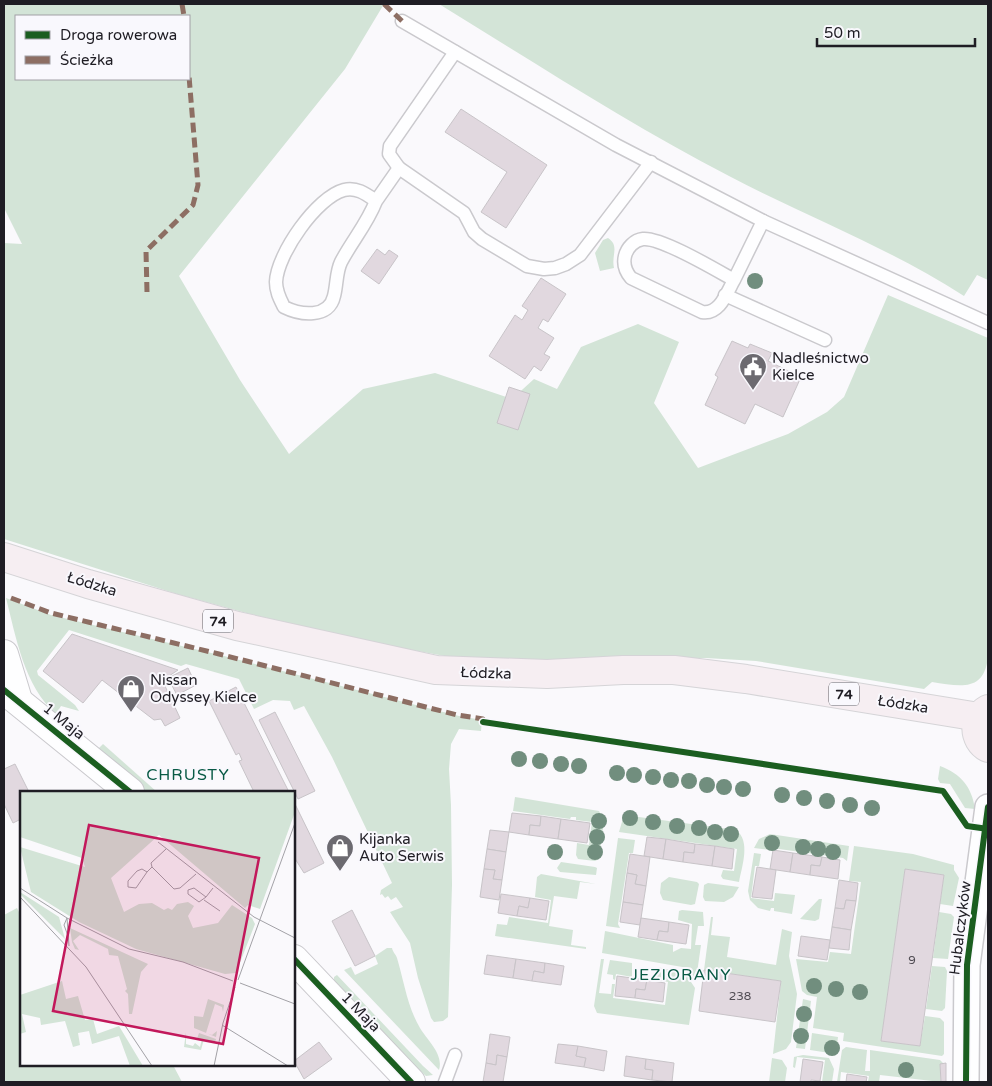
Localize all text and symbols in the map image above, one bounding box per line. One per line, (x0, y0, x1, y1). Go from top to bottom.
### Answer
legend (15, 15, 190, 80)
scale bar (817, 15, 974, 47)
text: 50 m (824, 24, 861, 42)
text: Droga rowerowa (60, 26, 177, 44)
text: Ścieżka (60, 51, 113, 69)
place label: Nadleśnictwo Kielce (772, 349, 869, 384)
public building icon: Nadleśnictwo Kielce (738, 352, 768, 391)
street label: Łódzka (65, 568, 119, 600)
road number: 74 (203, 610, 233, 632)
street label: Łódzka (460, 663, 512, 683)
place label: Nissan Odyssey Kielce (150, 671, 257, 706)
shop icon: Nissan Odyssey Kielce (116, 674, 146, 713)
road number: 74 (829, 682, 859, 706)
street label: Łódzka (876, 691, 930, 717)
street label: 1 Maja (39, 699, 89, 743)
district label: CHRUSTY (146, 765, 230, 785)
inset map (20, 791, 295, 1066)
place label: Kijanka Auto Serwis (359, 830, 444, 865)
shop icon: Kijanka Auto Serwis (325, 833, 355, 872)
street label: Hubalczyków (945, 880, 975, 976)
house number: 9 (908, 953, 916, 967)
district label: JEZIORANY (631, 965, 731, 985)
street label: 1 Maja (338, 988, 384, 1036)
house number: 238 (729, 989, 751, 1003)

